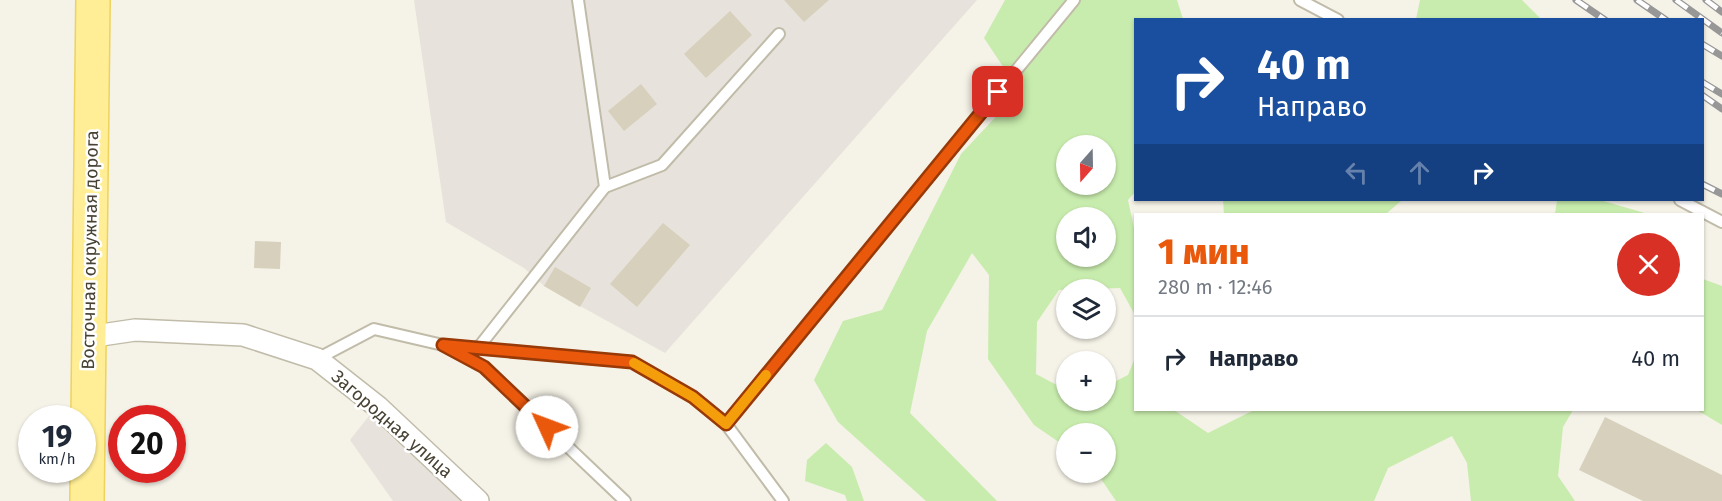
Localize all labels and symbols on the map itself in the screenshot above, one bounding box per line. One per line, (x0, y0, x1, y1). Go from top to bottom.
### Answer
pin (972, 66, 1023, 117)
street label: Восточная окружная дорога (77, 130, 103, 370)
north arrow (1056, 135, 1116, 195)
street label: Загородная улица (327, 365, 457, 483)
position arrow (515, 395, 579, 459)
speed limit sign: 20 (108, 405, 186, 483)

